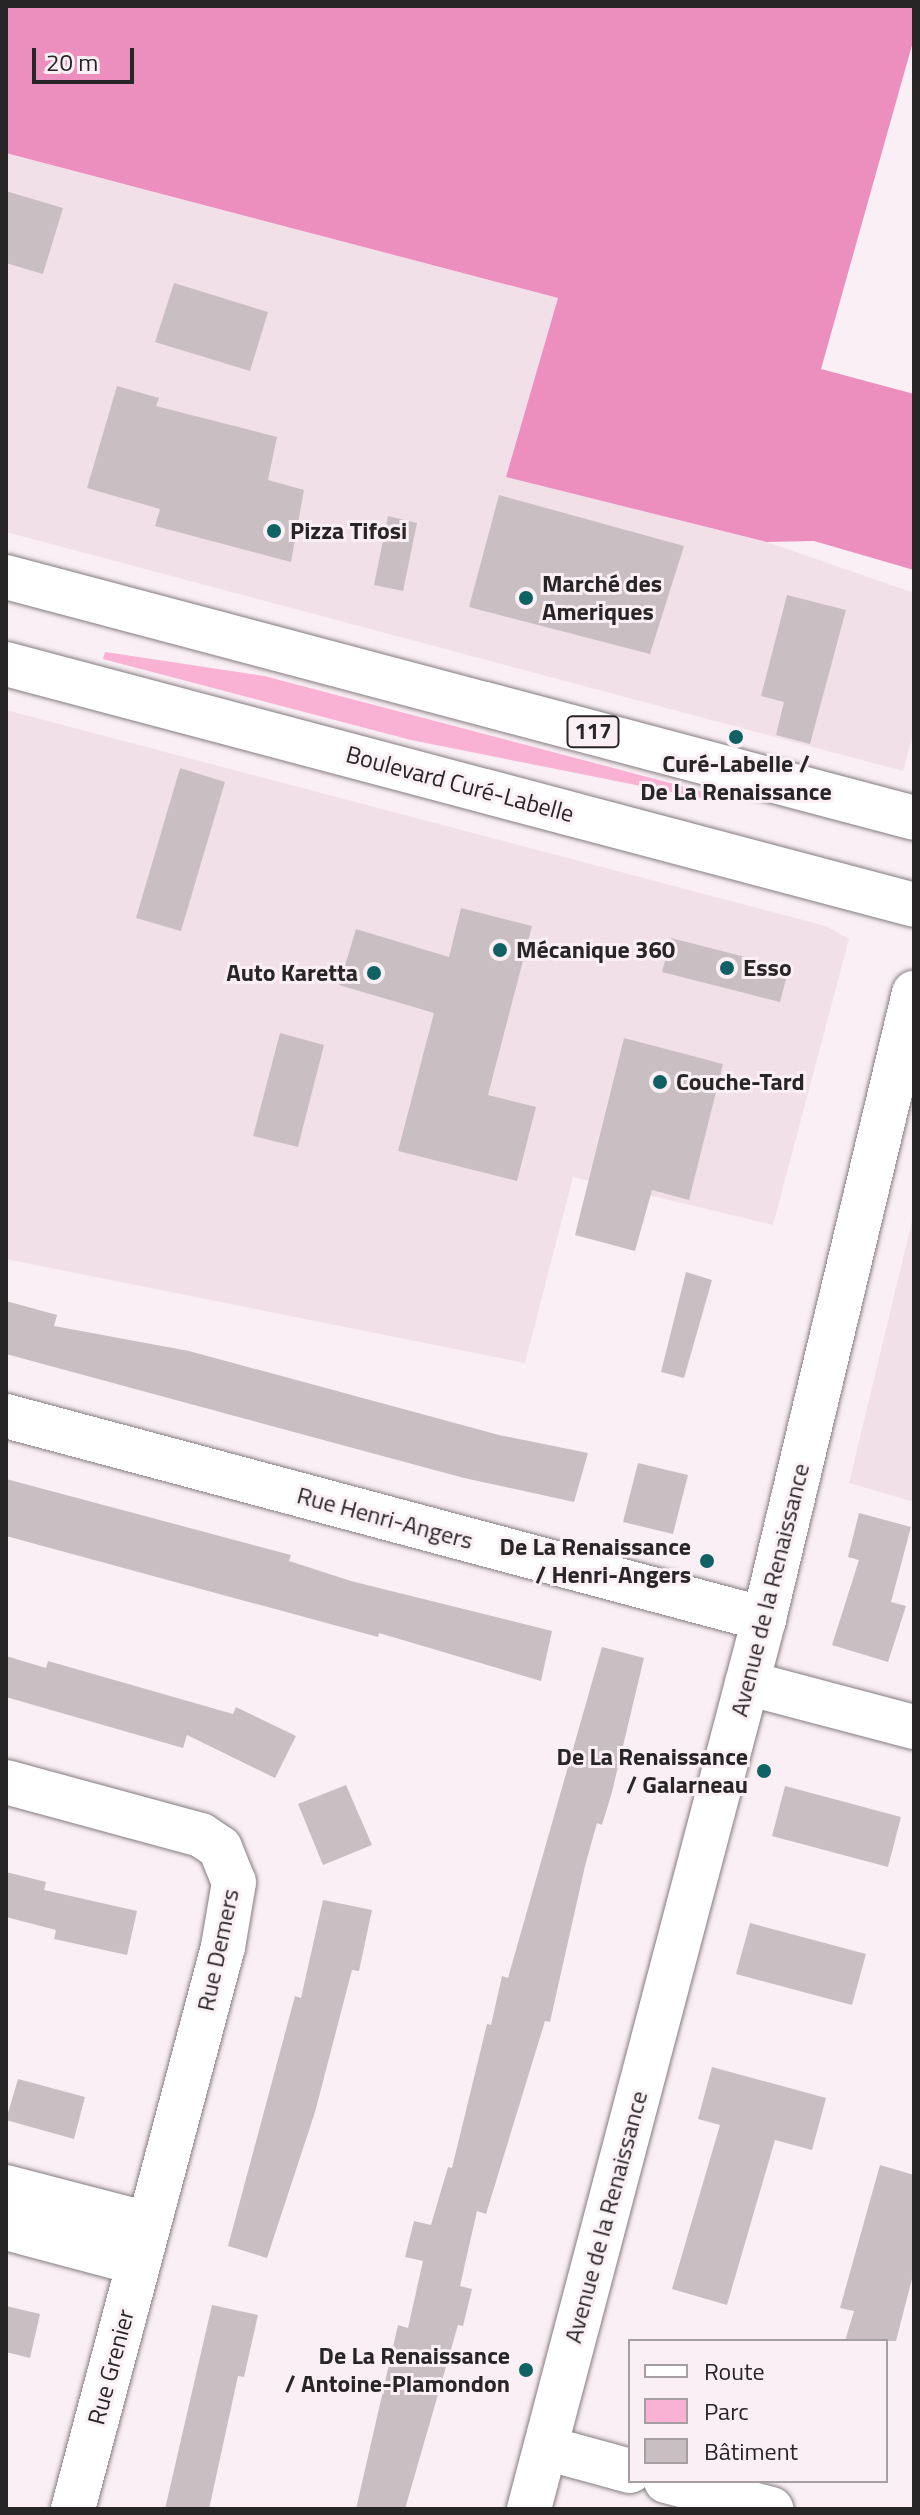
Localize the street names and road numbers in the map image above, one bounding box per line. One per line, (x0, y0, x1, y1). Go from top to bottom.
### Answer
road number: 117 (565, 714, 621, 750)
street label: Boulevard Curé-Labelle (343, 740, 577, 828)
street label: Avenue de la Renaissance (725, 1460, 815, 1720)
street label: Rue Henri-Angers (294, 1481, 476, 1555)
street label: Rue Demers (191, 1886, 245, 2014)
street label: Avenue de la Renaissance (558, 2088, 654, 2346)
street label: Rue Grenier (82, 2306, 140, 2428)

